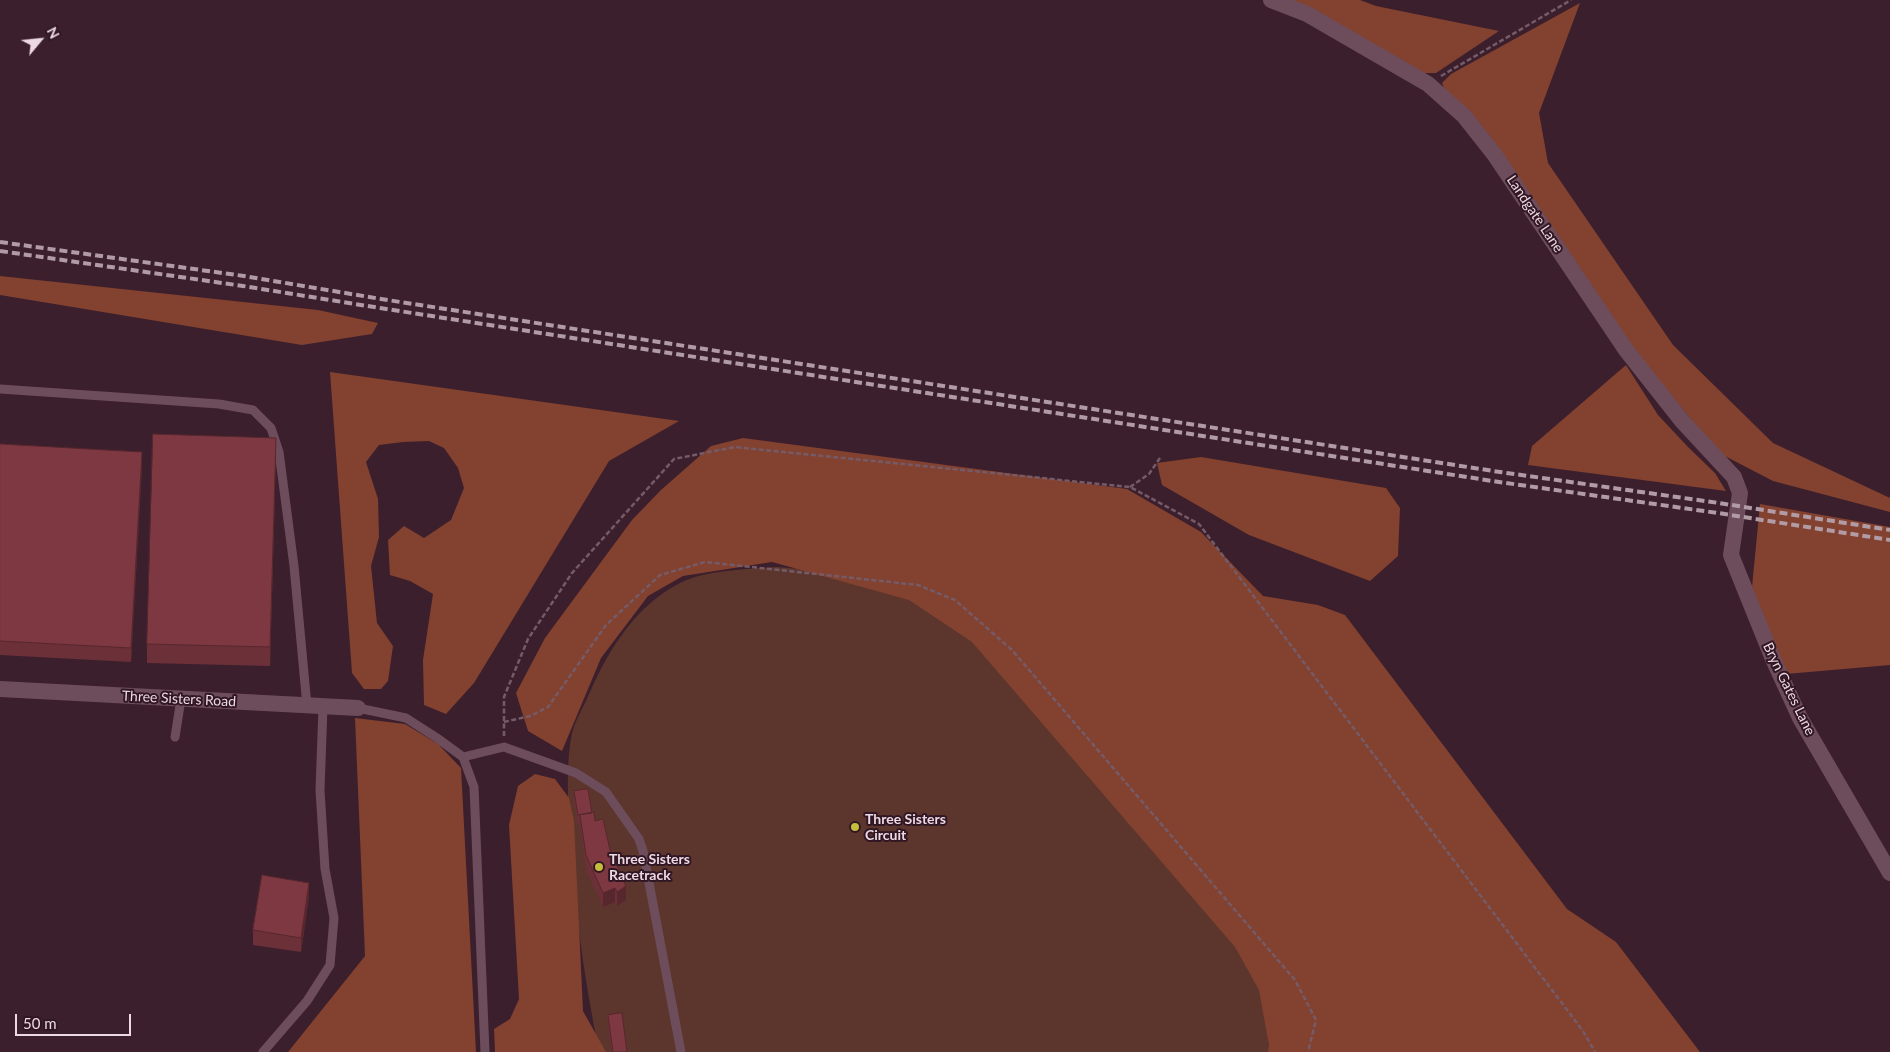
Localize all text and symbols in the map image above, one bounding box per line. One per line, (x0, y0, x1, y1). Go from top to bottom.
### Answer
north arrow (15, 15, 65, 65)
text: N (44, 24, 64, 41)
street label: Landgate Lane (1503, 172, 1567, 256)
street label: Bryn Gates Lane (1759, 640, 1819, 738)
street label: Three Sisters Road (122, 688, 236, 710)
place label: Three Sisters Circuit (865, 811, 946, 844)
marker: Three Sisters Circuit (849, 821, 861, 833)
place label: Three Sisters Racetrack (609, 851, 690, 884)
marker: Three Sisters Racetrack (593, 861, 605, 873)
scale bar (18, 1004, 134, 1036)
text: 50 m (23, 1014, 57, 1032)

